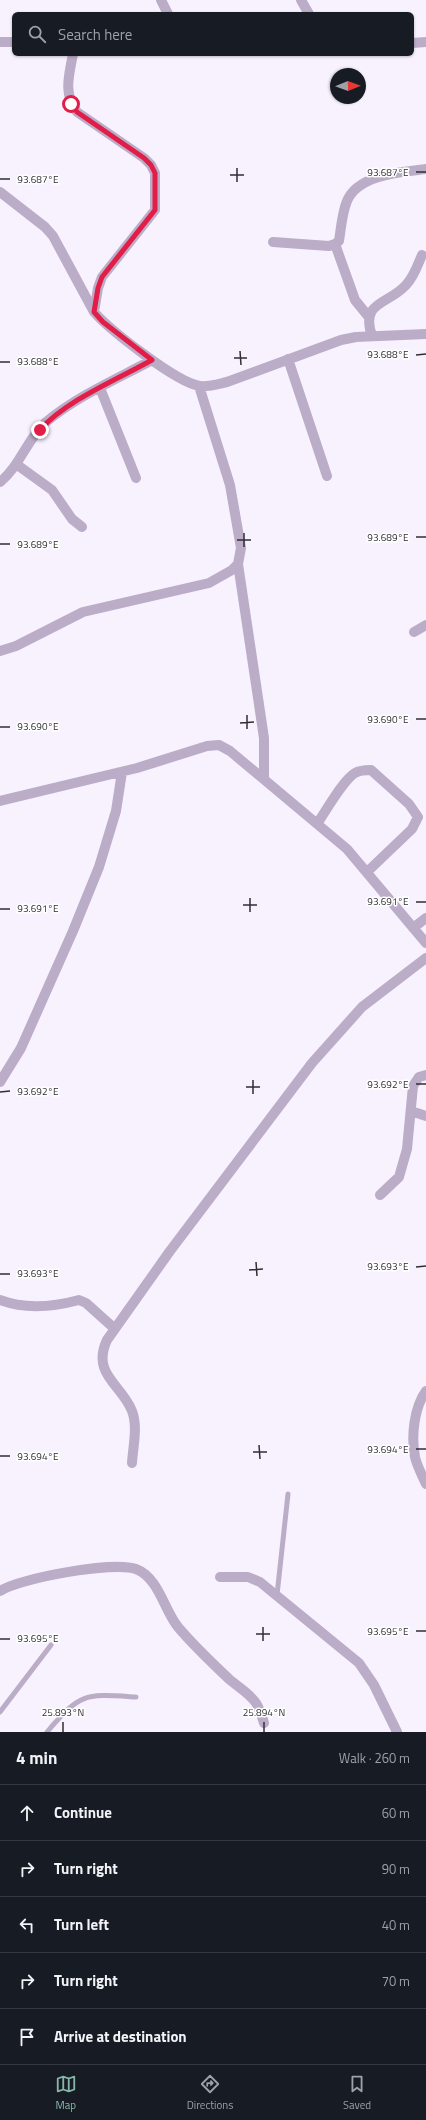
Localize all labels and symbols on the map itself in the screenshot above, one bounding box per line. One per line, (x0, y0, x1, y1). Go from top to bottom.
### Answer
north arrow (330, 68, 366, 104)
route start (62, 95, 80, 113)
text: 93.687°E (367, 165, 409, 180)
text: 93.687°E (17, 172, 59, 187)
text: 93.688°E (367, 347, 409, 362)
text: 93.688°E (17, 354, 59, 369)
route end (31, 421, 49, 439)
text: 93.689°E (367, 530, 409, 545)
text: 93.689°E (17, 537, 59, 552)
text: 93.690°E (367, 712, 409, 727)
text: 93.690°E (17, 719, 59, 734)
text: 93.691°E (367, 894, 409, 909)
text: 93.691°E (17, 901, 59, 916)
text: 93.692°E (367, 1077, 409, 1092)
text: 93.692°E (17, 1084, 59, 1099)
text: 93.693°E (367, 1259, 409, 1274)
text: 93.693°E (17, 1266, 59, 1281)
text: 93.694°E (367, 1442, 409, 1457)
text: 93.694°E (17, 1449, 59, 1464)
text: 93.695°E (367, 1624, 409, 1639)
text: 93.695°E (17, 1631, 59, 1646)
text: 25.893°N (42, 1705, 84, 1720)
text: 25.894°N (243, 1705, 285, 1720)

